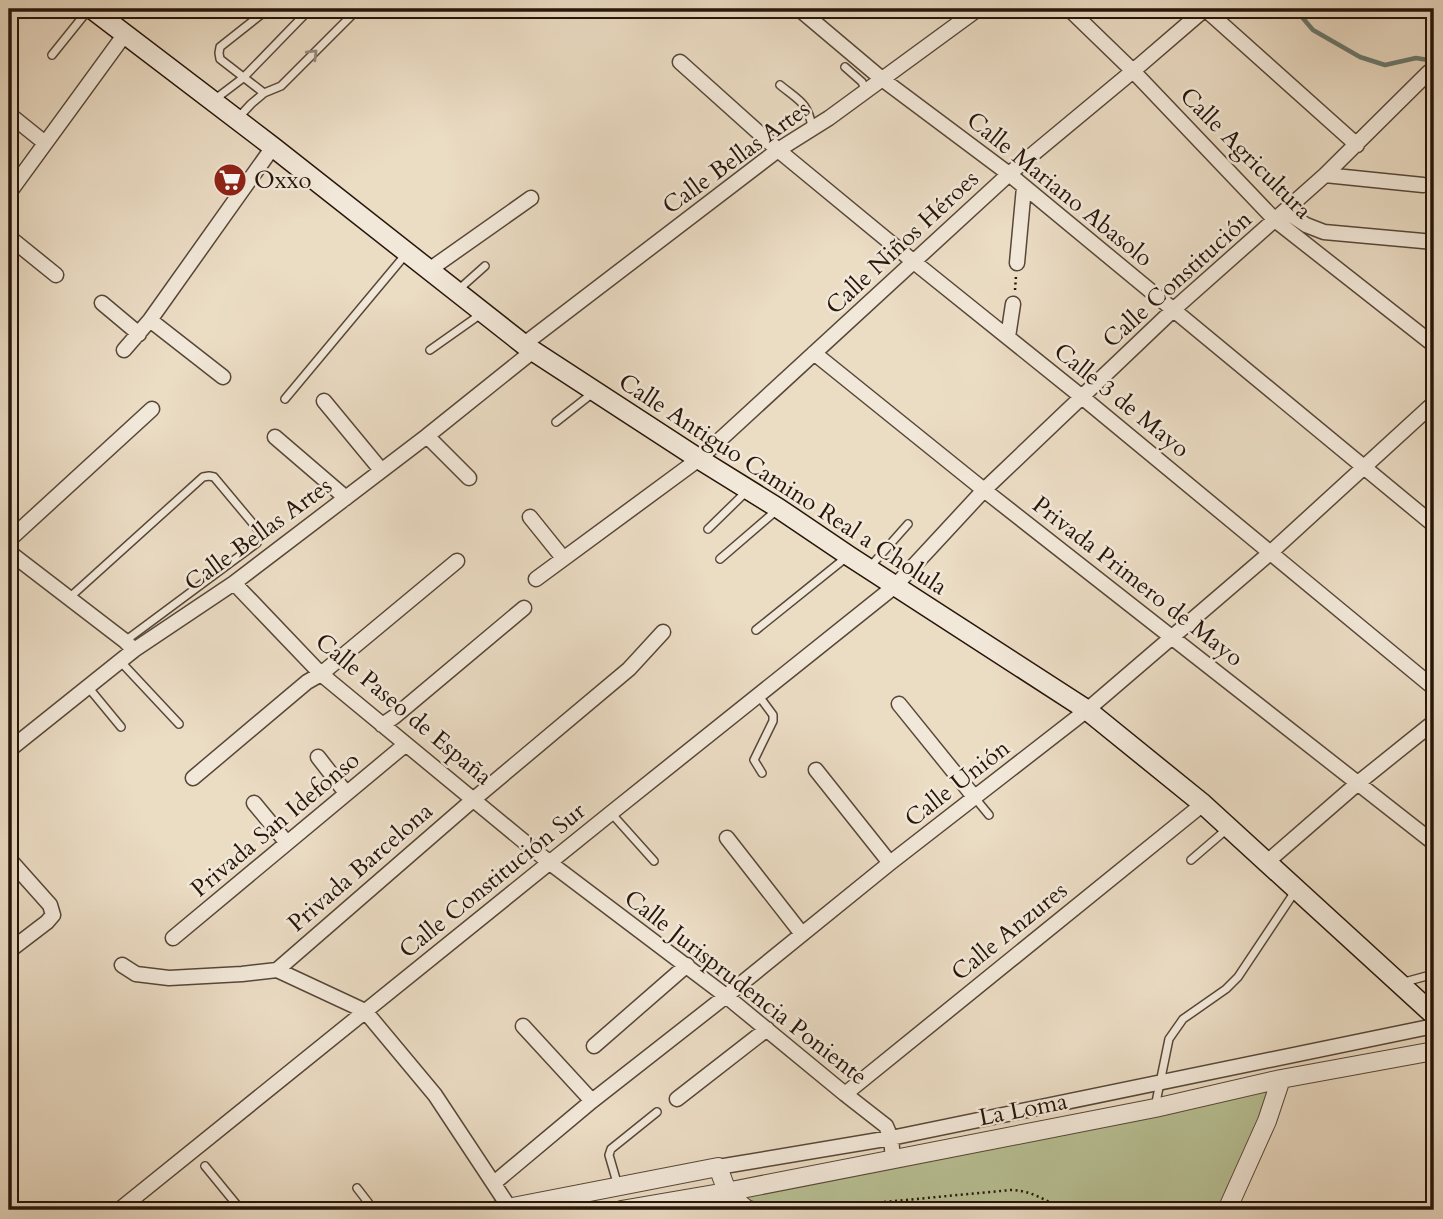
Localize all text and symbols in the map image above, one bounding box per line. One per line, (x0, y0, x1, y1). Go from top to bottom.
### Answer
one-way arrow (305, 49, 318, 62)
street label: Calle Agricultura (1172, 80, 1319, 227)
street label: Calle Bellas Artes (656, 93, 817, 222)
street label: Calle Mariano Abasolo (960, 104, 1160, 275)
supermarket icon: Oxxo (211, 161, 249, 199)
street label: Calle Niños Héroes (819, 163, 986, 322)
place label: Oxxo (254, 164, 312, 197)
street label: Calle Constitución (1095, 203, 1259, 355)
street label: Calle 3 de Mayo (1047, 335, 1196, 465)
street label: Calle Antiguo Camino Real a Cholula (612, 366, 954, 604)
street label: Calle Bellas Artes (178, 470, 339, 599)
street label: Privada Primero de Mayo (1025, 488, 1250, 674)
street label: Calle Paseo de España (308, 626, 500, 794)
street label: Calle Unión (898, 732, 1017, 835)
street label: Privada San Idefonso (184, 744, 367, 905)
street label: Privada Barcelona (281, 795, 440, 940)
street label: Calle Constitución Sur (392, 795, 593, 966)
street label: Calle Anzures (944, 874, 1074, 988)
street label: Calle Jurisprudencia Poniente (617, 882, 874, 1093)
street label: La Loma (976, 1085, 1071, 1134)

